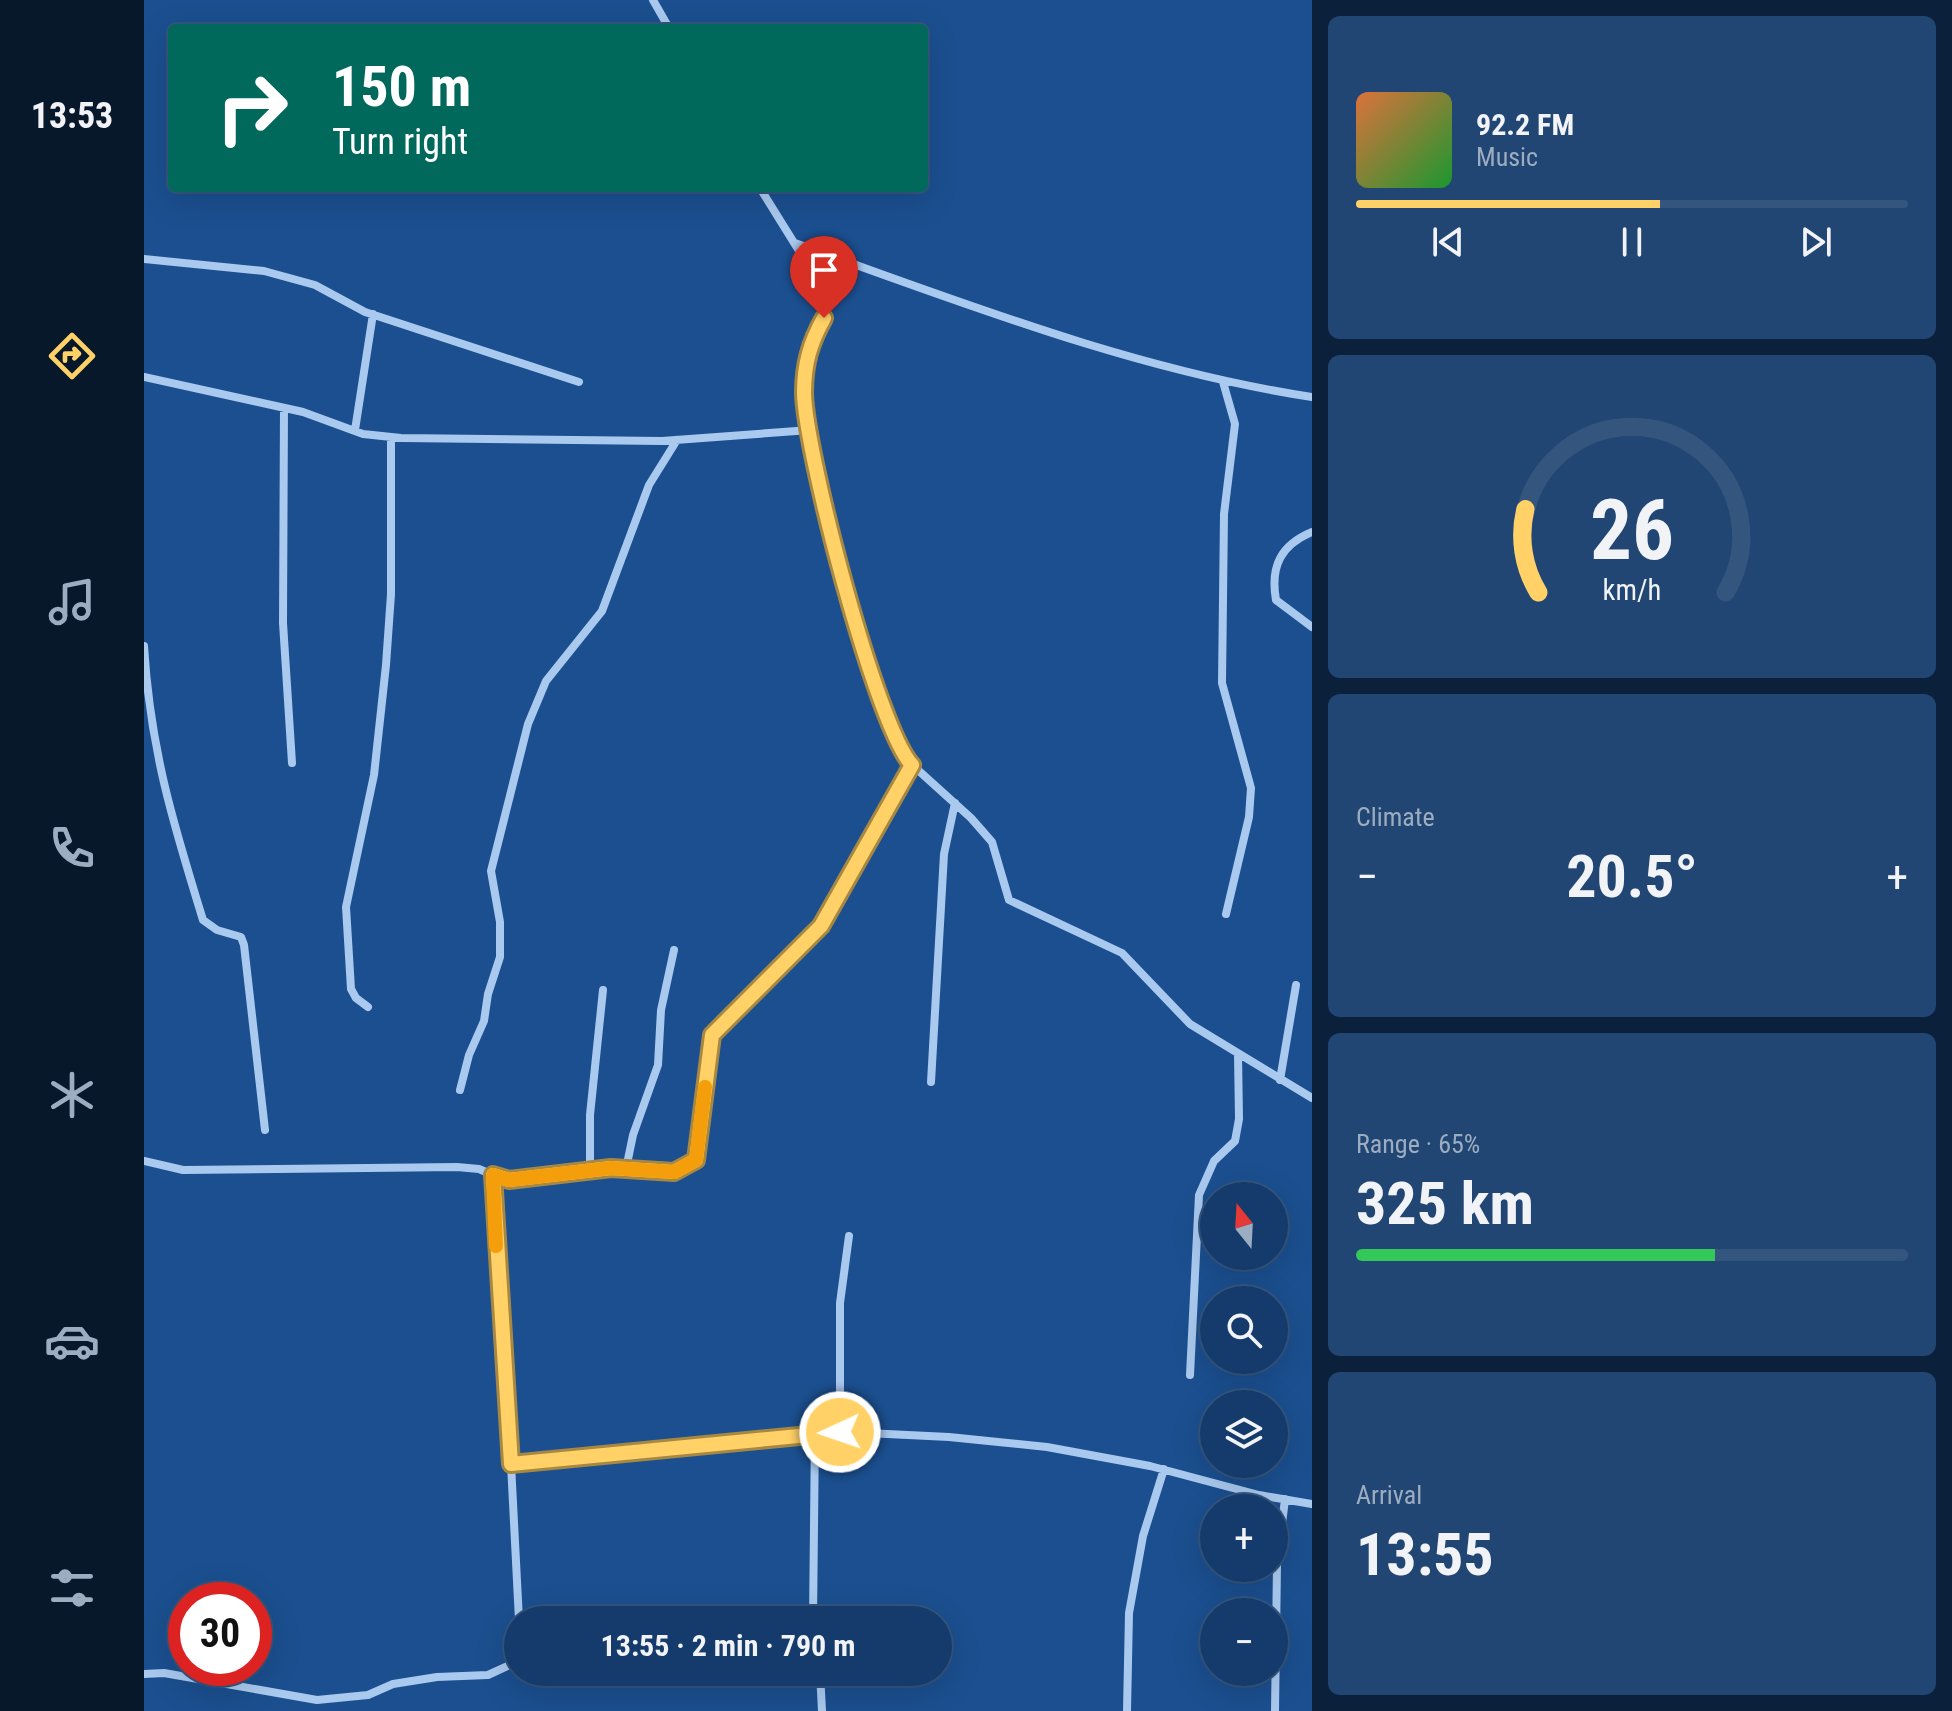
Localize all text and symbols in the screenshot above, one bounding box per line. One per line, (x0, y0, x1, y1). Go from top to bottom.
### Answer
text: 150 m (332, 54, 471, 120)
icon: right (200, 56, 304, 160)
text: 13:53 (31, 95, 113, 137)
text: 92.2 FM (1476, 107, 1574, 142)
text: Turn right (332, 121, 468, 163)
text: Music (1476, 142, 1538, 172)
icon: previous (1426, 220, 1470, 264)
icon: pause (1610, 220, 1654, 264)
icon: next (1794, 220, 1838, 264)
pin (790, 236, 858, 318)
icon: arrive (802, 248, 846, 292)
icon: directions (44, 328, 100, 384)
text: 26 (1590, 481, 1674, 578)
text: km/h (1603, 573, 1661, 607)
icon: music (44, 574, 100, 630)
text: Climate (1356, 802, 1435, 832)
icon: phone (44, 820, 100, 876)
text: 20.5° (1566, 841, 1698, 912)
text: − (1356, 851, 1378, 903)
text: + (1886, 851, 1908, 903)
icon: climate (44, 1067, 100, 1123)
text: Range · 65% (1356, 1129, 1480, 1159)
text: 325 km (1356, 1168, 1534, 1239)
north arrow (1200, 1182, 1288, 1270)
map controls (1200, 1182, 1288, 1686)
button: search (1200, 1286, 1288, 1374)
icon: car (44, 1313, 100, 1369)
position arrow (798, 1390, 882, 1474)
button: layers (1200, 1390, 1288, 1478)
text: Arrival (1356, 1480, 1422, 1510)
button: + (1200, 1494, 1288, 1582)
text: 13:55 (1356, 1519, 1494, 1590)
icon: filters (44, 1560, 100, 1616)
speed limit sign: 30 (168, 1582, 272, 1686)
button: − (1200, 1598, 1288, 1686)
text: 13:55 · 2 min · 790 m (601, 1628, 855, 1663)

